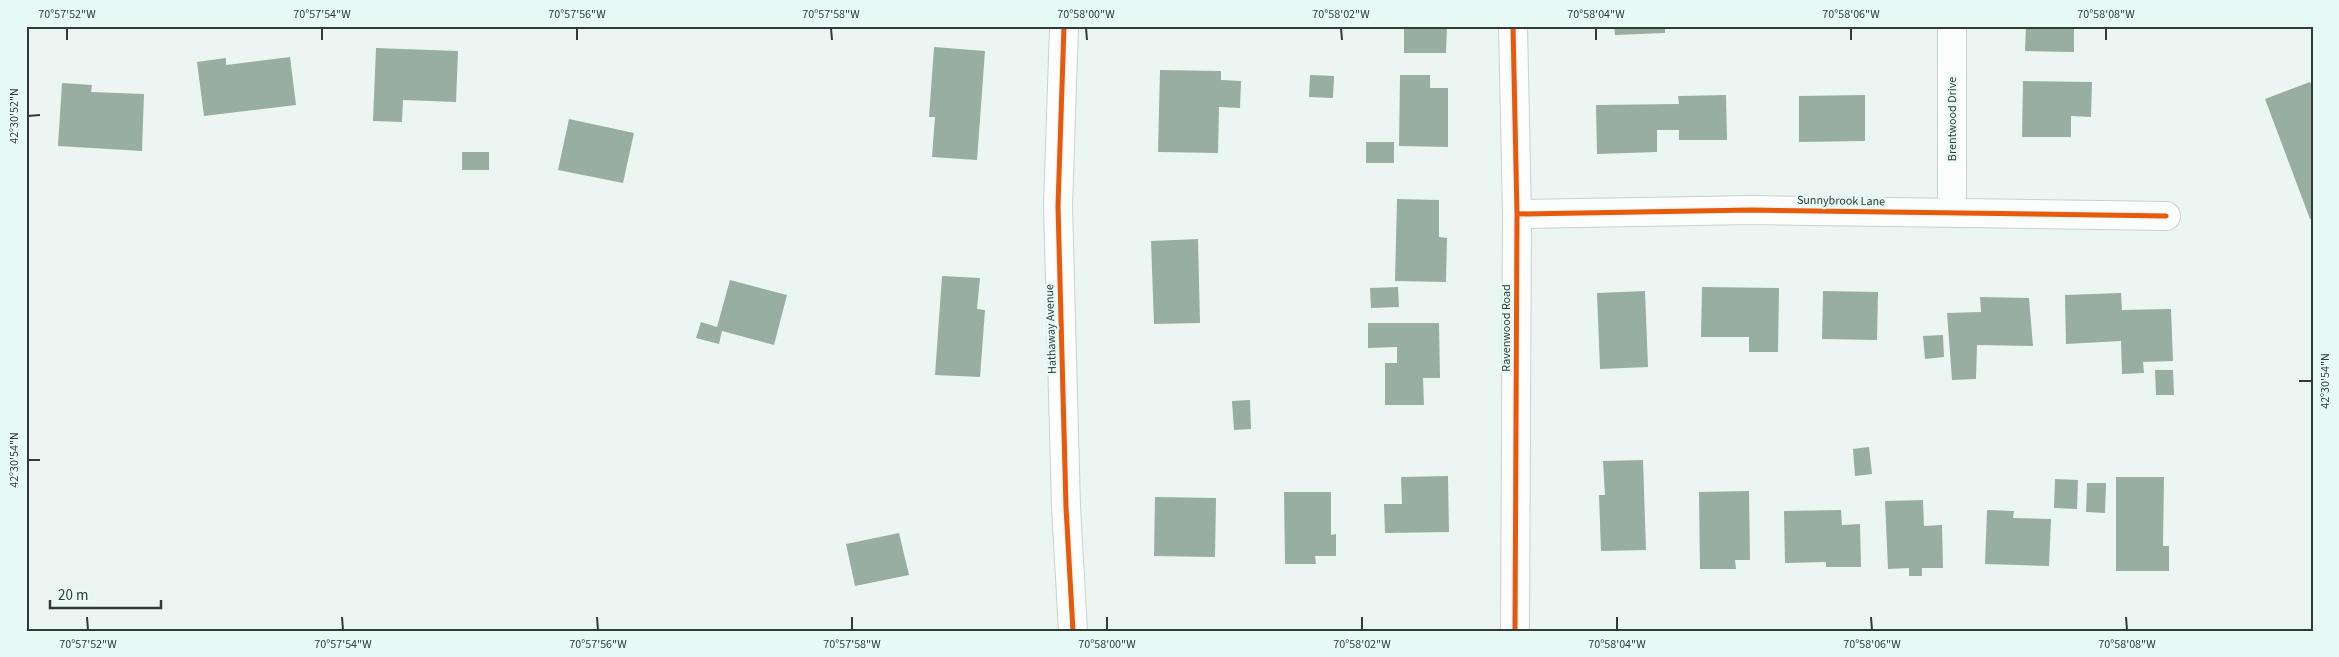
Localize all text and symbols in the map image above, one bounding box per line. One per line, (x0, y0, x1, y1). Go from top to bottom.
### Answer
text: 70°57'52"W (38, 6, 96, 23)
text: 70°57'54"W (293, 6, 351, 23)
text: 70°57'56"W (548, 6, 606, 23)
text: 70°57'58"W (802, 6, 860, 23)
text: 70°58'00"W (1057, 6, 1115, 23)
text: 70°58'02"W (1312, 6, 1370, 23)
text: 70°58'04"W (1567, 6, 1625, 23)
text: 70°58'06"W (1822, 6, 1880, 23)
text: 70°58'08"W (2077, 6, 2135, 23)
street label: Brentwood Drive (1944, 77, 1961, 161)
text: 42°30'52"N (6, 88, 23, 144)
street label: Sunnybrook Lane (1797, 192, 1885, 210)
street label: Hathaway Avenue (1041, 284, 1061, 374)
street label: Ravenwood Road (1498, 284, 1515, 372)
text: 42°30'54"N (2317, 353, 2334, 409)
text: 42°30'54"N (6, 432, 23, 488)
scale bar (50, 577, 161, 609)
text: 20 m (58, 585, 88, 606)
text: 70°57'52"W (59, 636, 117, 653)
text: 70°57'54"W (314, 636, 372, 653)
text: 70°57'56"W (569, 636, 627, 653)
text: 70°57'58"W (823, 636, 881, 653)
text: 70°58'00"W (1078, 636, 1136, 653)
text: 70°58'02"W (1333, 636, 1391, 653)
text: 70°58'04"W (1588, 636, 1646, 653)
text: 70°58'06"W (1843, 636, 1901, 653)
text: 70°58'08"W (2098, 636, 2156, 653)

